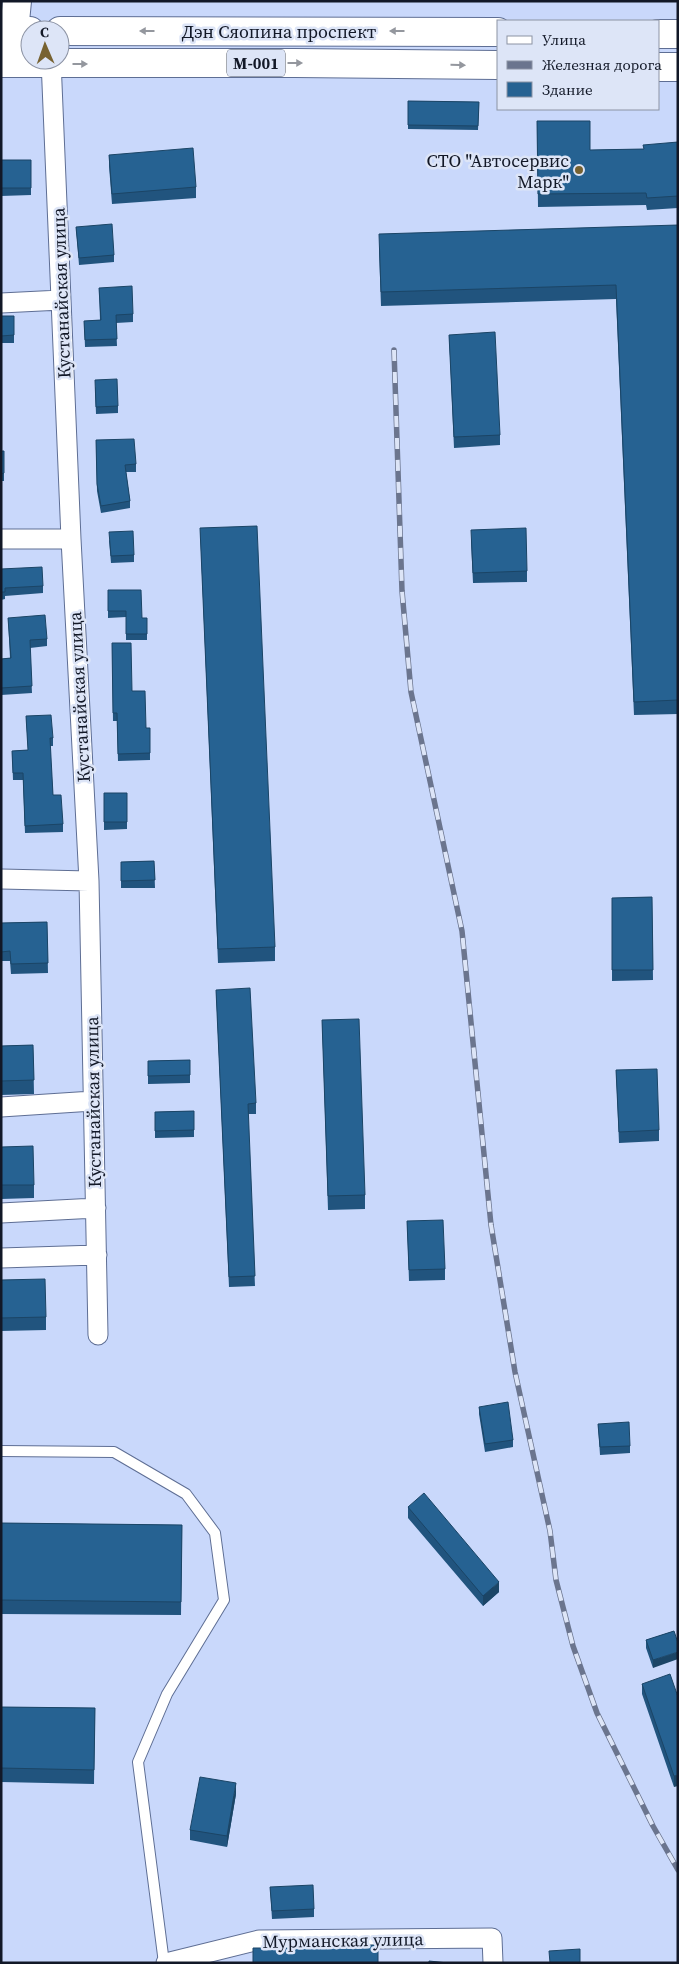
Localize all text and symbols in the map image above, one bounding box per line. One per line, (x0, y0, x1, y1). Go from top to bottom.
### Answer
street label: Дэн Сяопина проспект (182, 19, 377, 44)
north arrow (20, 20, 70, 70)
legend (497, 20, 659, 110)
text: С (40, 22, 50, 42)
one-way arrow (138, 27, 154, 35)
one-way arrow (388, 27, 404, 35)
text: Улица (542, 29, 586, 50)
road number: M-001 (227, 49, 285, 76)
text: Железная дорога (542, 54, 662, 75)
one-way arrow (287, 59, 303, 67)
one-way arrow (72, 60, 88, 68)
one-way arrow (450, 61, 466, 69)
text: Здание (542, 79, 593, 100)
place label: СТО ''Автосервис Марк'' (427, 148, 569, 194)
marker: СТО ''Автосервис Марк'' (573, 164, 585, 176)
street label: Кустанайская улица (45, 206, 76, 379)
street label: Кустанайская улица (62, 610, 96, 783)
street label: Кустанайская улица (79, 1015, 107, 1188)
street label: Мурманская улица (262, 1926, 425, 1954)

